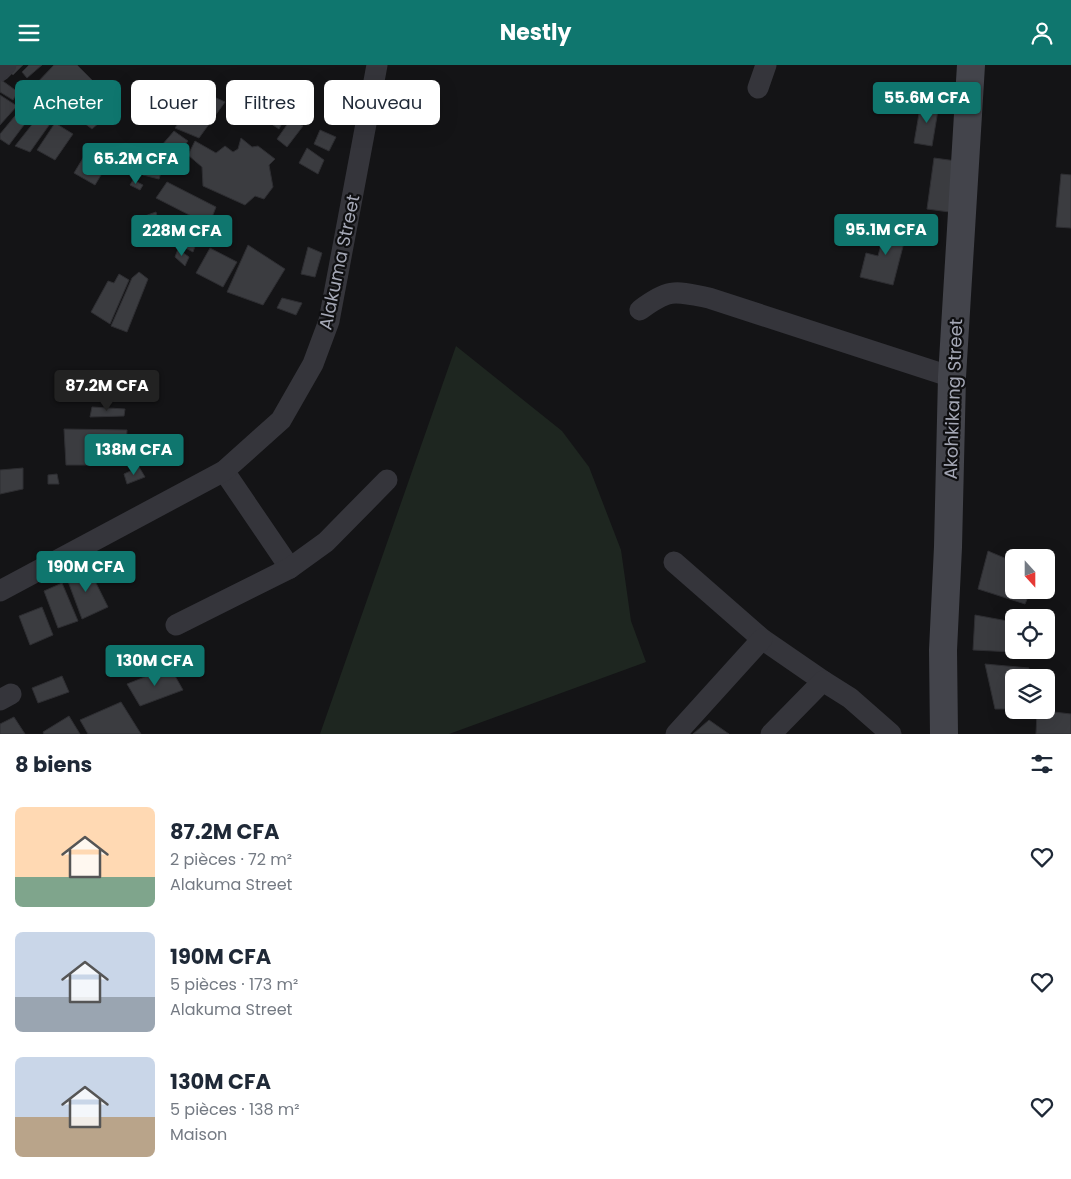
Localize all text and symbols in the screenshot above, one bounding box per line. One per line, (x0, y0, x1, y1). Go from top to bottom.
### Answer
text: Nestly (500, 17, 571, 48)
icon: menu (15, 19, 43, 47)
icon: person (1028, 19, 1056, 47)
chip: Acheter (15, 80, 121, 125)
chip: Louer (131, 80, 216, 125)
chip: Filtres (226, 80, 314, 125)
chip: Nouveau (324, 80, 440, 125)
pin: 55.6M CFA (870, 82, 984, 124)
text: 55.6M CFA (884, 86, 970, 109)
pin: 65.2M CFA (79, 143, 193, 185)
text: 65.2M CFA (93, 147, 179, 170)
street label: Alakuma Street (312, 192, 366, 332)
pin: 95.1M CFA (829, 213, 943, 256)
pin: 228M CFA (130, 215, 234, 257)
text: 95.1M CFA (845, 218, 927, 241)
text: 228M CFA (142, 219, 222, 242)
street label: Akohkikang Street (938, 318, 968, 480)
pin: 87.2M CFA (50, 369, 164, 412)
text: 87.2M CFA (65, 374, 149, 397)
pin: 138M CFA (82, 433, 186, 476)
text: 138M CFA (96, 438, 172, 461)
north arrow (1005, 549, 1055, 599)
map controls (1005, 549, 1055, 719)
pin: 190M CFA (34, 551, 138, 593)
text: 190M CFA (47, 555, 125, 578)
button: locate (1005, 609, 1055, 659)
pin: 130M CFA (103, 645, 207, 687)
text: 130M CFA (117, 649, 193, 672)
button: layers (1005, 669, 1055, 719)
text: 8 biens (15, 750, 92, 779)
icon: filters (1028, 750, 1056, 778)
text: 87.2M CFA (170, 817, 279, 846)
icon: home (55, 827, 115, 887)
icon: heart (1028, 843, 1056, 871)
text: 2 pièces · 72 m² (170, 848, 292, 871)
text: Alakuma Street (170, 873, 292, 896)
text: 190M CFA (170, 942, 271, 971)
icon: home (55, 952, 115, 1012)
icon: heart (1028, 968, 1056, 996)
text: 5 pièces · 173 m² (170, 973, 298, 996)
text: Alakuma Street (170, 998, 292, 1021)
text: 130M CFA (170, 1067, 271, 1096)
icon: home (55, 1077, 115, 1137)
icon: heart (1028, 1093, 1056, 1121)
text: 5 pièces · 138 m² (170, 1098, 300, 1121)
text: Maison (170, 1123, 227, 1146)

